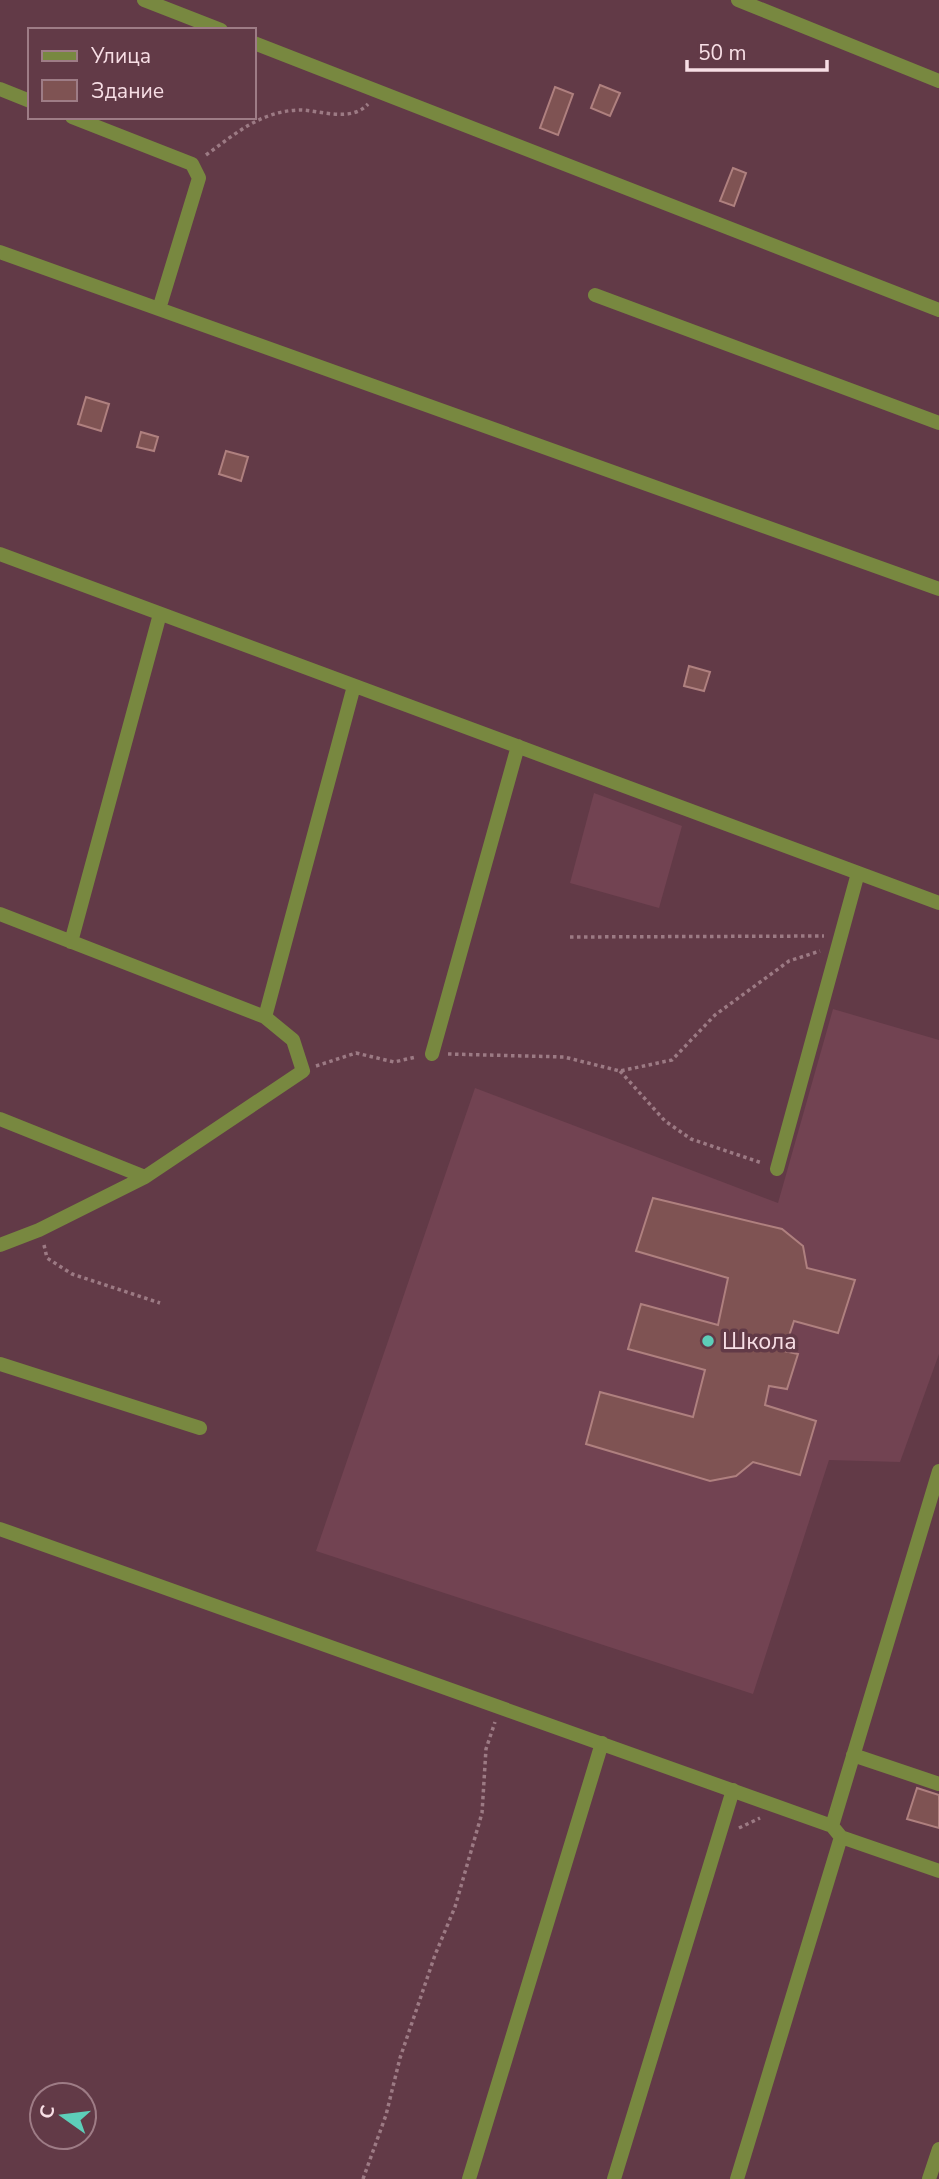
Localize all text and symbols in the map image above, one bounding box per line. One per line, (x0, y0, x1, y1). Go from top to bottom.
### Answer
legend (28, 28, 256, 119)
scale bar (687, 28, 827, 72)
text: 50 m (698, 39, 747, 67)
text: Улица (90, 42, 151, 70)
text: Здание (91, 77, 164, 105)
place label: Школа (722, 1326, 797, 1357)
marker: Школа (700, 1333, 716, 1349)
north arrow (28, 2081, 98, 2151)
text: С (33, 2103, 62, 2122)

